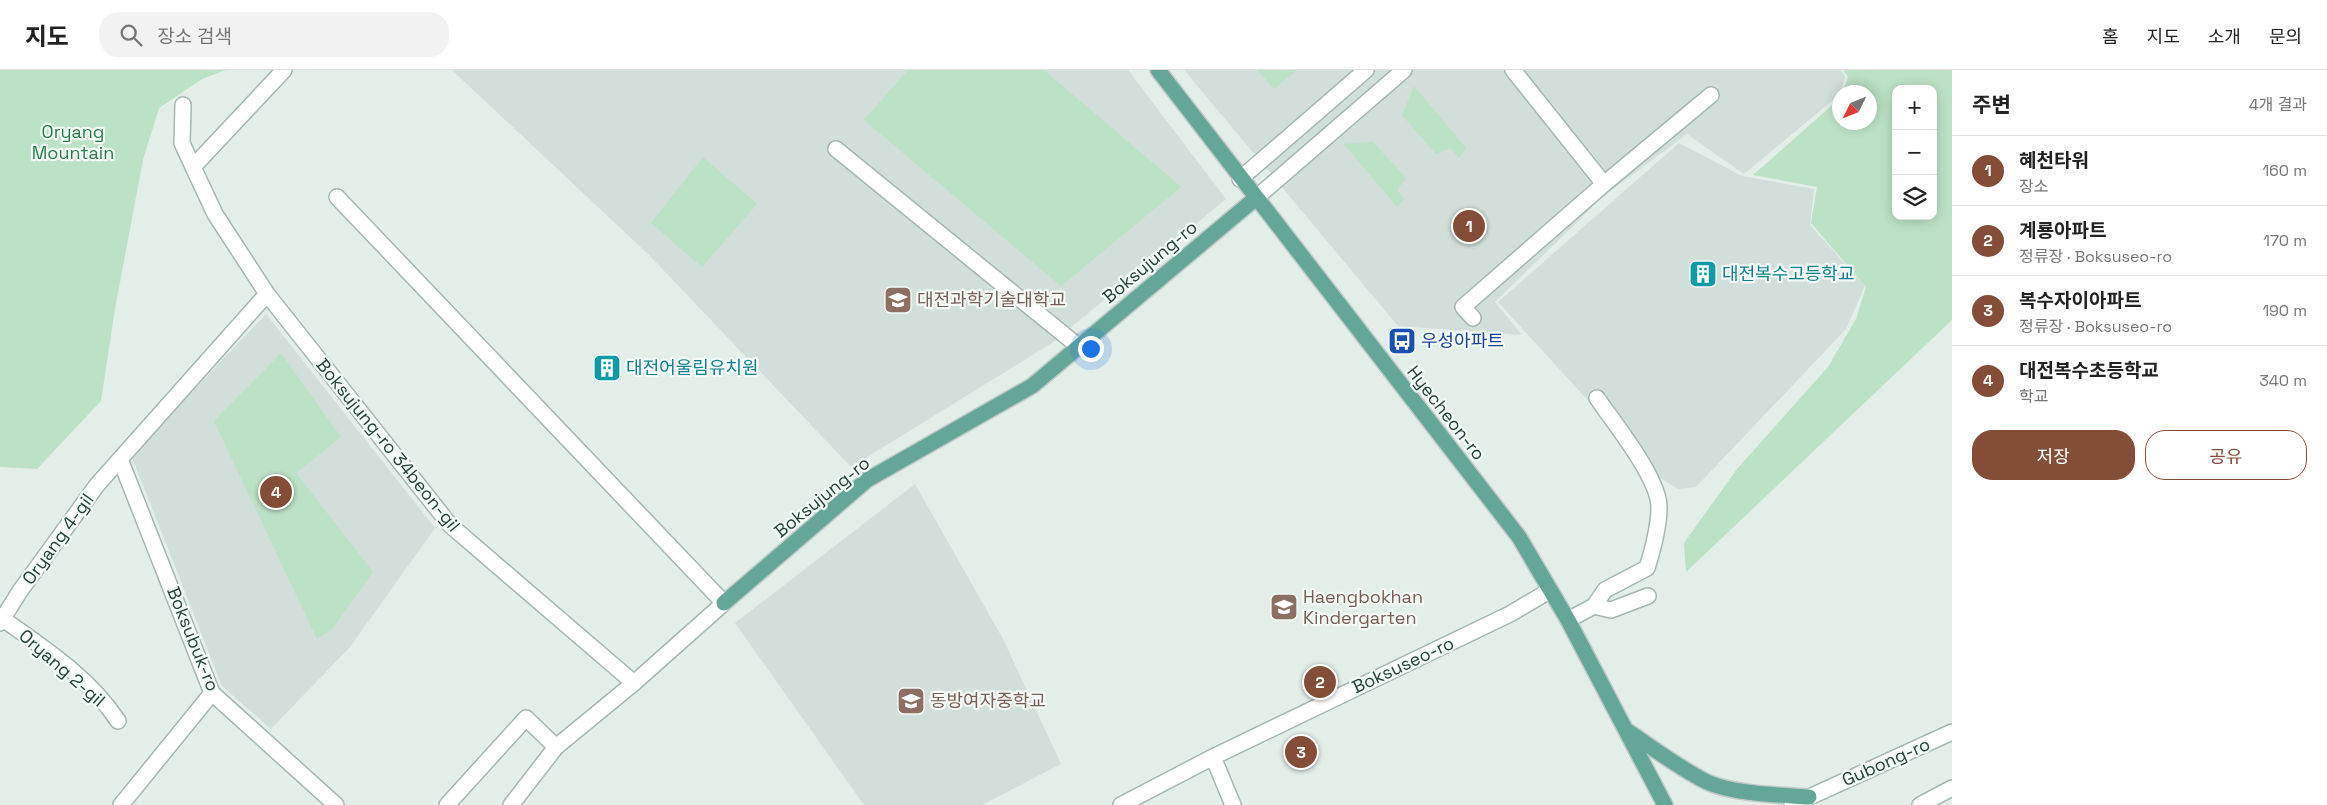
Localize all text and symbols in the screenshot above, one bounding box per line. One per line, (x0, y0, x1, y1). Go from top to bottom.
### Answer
search box (99, 12, 449, 57)
text: 지도 (25, 21, 69, 52)
icon: search (117, 21, 145, 49)
text: 장소 검색 (157, 24, 232, 49)
text: 홈 (2102, 25, 2119, 48)
text: 지도 (2147, 25, 2180, 48)
text: 소개 (2208, 25, 2241, 48)
text: 문의 (2269, 25, 2302, 48)
north arrow (1832, 85, 1877, 130)
map controls (1892, 85, 1937, 220)
button: + (1892, 85, 1937, 130)
text: 주변 (1972, 91, 2011, 118)
text: 4개 결과 (2249, 94, 2307, 115)
park label: Oryang Mountain (32, 120, 114, 164)
button: − (1892, 130, 1937, 175)
text: 혜천타워 (2019, 148, 2089, 173)
text: 1 (1984, 160, 1992, 181)
text: 160 m (2262, 160, 2307, 181)
button: layers (1892, 175, 1937, 220)
text: 장소 (2019, 176, 2048, 197)
pin: 1 (1453, 207, 1485, 245)
street label: Boksujung-ro (1098, 215, 1202, 308)
text: 계룡아파트 (2019, 218, 2106, 243)
text: 2 (1983, 230, 1993, 251)
text: 170 m (2263, 230, 2307, 251)
text: 정류장 · Boksuseo-ro (2019, 246, 2172, 267)
building icon: 대전복수고등학교 (1688, 259, 1718, 289)
place label: 대전복수고등학교 (1722, 262, 1854, 285)
school or university icon: 대전과학기술대학교 (883, 285, 913, 315)
place label: 대전과학기술대학교 (917, 288, 1066, 311)
text: 복수자이아파트 (2019, 288, 2141, 313)
text: 3 (1983, 300, 1993, 321)
text: 190 m (2262, 300, 2307, 321)
text: 정류장 · Boksuseo-ro (2019, 316, 2172, 337)
bus stop icon: 우성아파트 (1387, 326, 1417, 356)
place label: 우성아파트 (1421, 329, 1504, 352)
your location (1078, 336, 1104, 362)
street label: Boksujung-ro 34beon-gil (311, 353, 465, 536)
building icon: 대전어울림유치원 (592, 353, 622, 383)
place label: 대전어울림유치원 (626, 356, 758, 379)
text: 대전복수초등학교 (2019, 358, 2159, 383)
street label: Hyecheon-ro (1402, 361, 1491, 465)
text: 4 (1983, 370, 1993, 391)
text: 340 m (2259, 370, 2307, 391)
text: 학교 (2019, 386, 2048, 407)
button: 저장 (1972, 430, 2135, 480)
button: 공유 (2145, 430, 2307, 480)
street label: Boksujung-ro (769, 451, 874, 542)
pin: 4 (260, 473, 292, 511)
street label: Oryang 4-gil (17, 489, 98, 589)
street label: Boksubuk-ro (162, 583, 225, 694)
place label: Haengbokhan Kindergarten (1303, 585, 1423, 629)
school or university icon: Haengbokhan Kindergarten (1269, 592, 1299, 622)
street label: Oryang 2-gil (15, 624, 110, 711)
street label: Boksuseo-ro (1348, 631, 1458, 698)
pin: 2 (1304, 663, 1336, 701)
school or university icon: 동방여자중학교 (896, 686, 926, 716)
place label: 동방여자중학교 (930, 689, 1046, 712)
street label: Gubong-ro (1838, 732, 1933, 791)
pin: 3 (1285, 733, 1317, 771)

